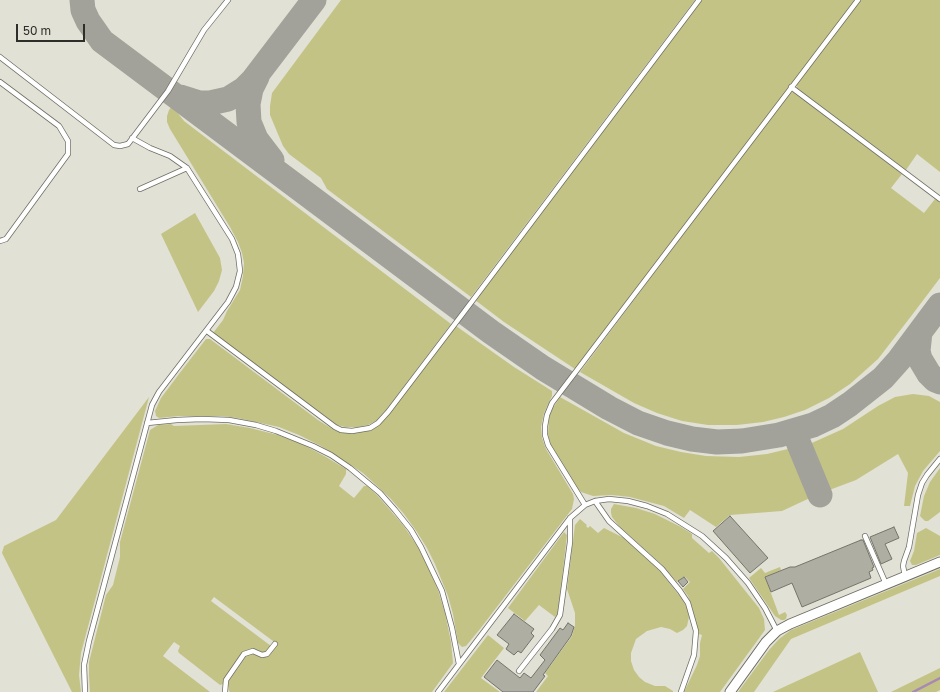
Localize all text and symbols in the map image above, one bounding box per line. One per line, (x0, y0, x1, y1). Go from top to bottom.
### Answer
scale bar (18, 16, 87, 42)
text: 50 m (23, 23, 51, 38)

